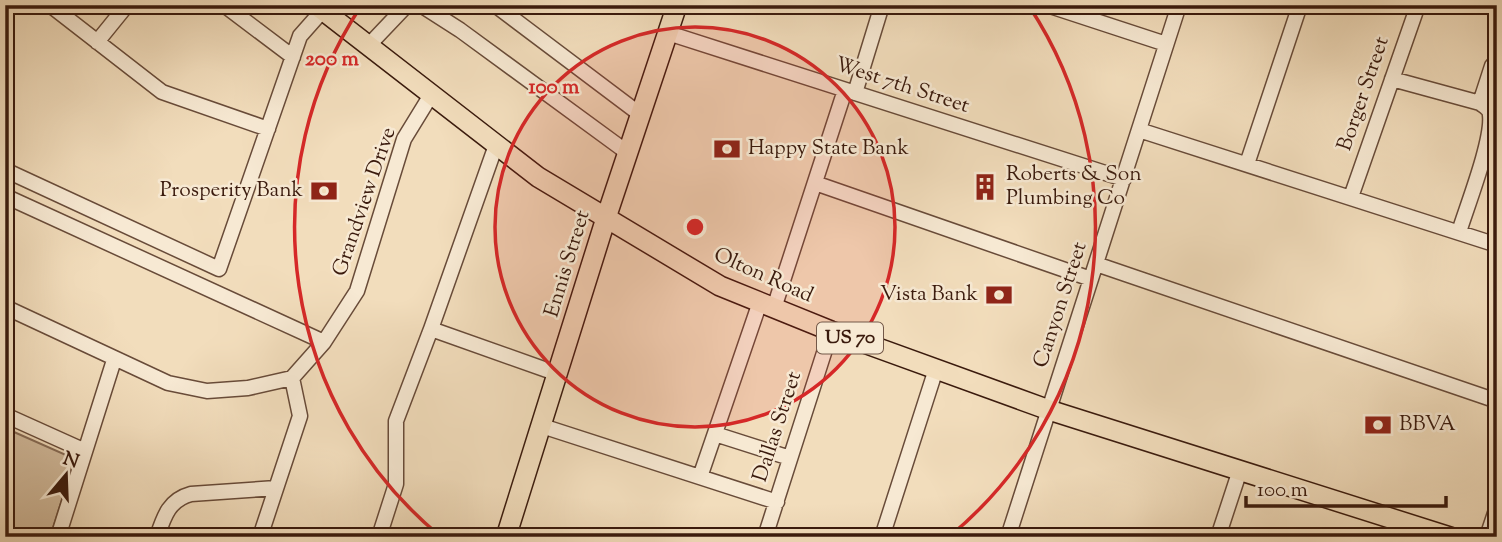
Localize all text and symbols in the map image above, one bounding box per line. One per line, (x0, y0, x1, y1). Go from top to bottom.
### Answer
street label: Borger Street (1330, 33, 1398, 155)
text: 200 m (305, 45, 360, 75)
street label: West 7th Street (831, 50, 973, 122)
text: 100 m (529, 73, 580, 103)
street label: Grandview Drive (325, 124, 405, 280)
bank icon: Happy State Bank (712, 134, 742, 164)
place label: Happy State Bank (748, 134, 909, 164)
place label: Roberts & Son Plumbing Co (1006, 160, 1142, 214)
building icon: Roberts & Son Plumbing Co (970, 172, 1000, 202)
place label: Prosperity Bank (160, 176, 304, 206)
bank icon: Prosperity Bank (309, 176, 339, 206)
street label: Ennis Street (538, 207, 598, 321)
centre of rings (683, 215, 707, 239)
street label: Canyon Street (1027, 238, 1095, 372)
street label: Olton Road (708, 241, 818, 311)
place label: Vista Bank (880, 280, 979, 310)
bank icon: Vista Bank (984, 280, 1014, 310)
road number: US 70 (817, 322, 883, 354)
street label: Dallas Street (746, 368, 810, 486)
bank icon: BBVA (1363, 410, 1393, 440)
place label: BBVA (1399, 410, 1456, 440)
north arrow (32, 440, 102, 510)
text: N (59, 446, 82, 477)
scale bar (1246, 465, 1446, 509)
text: 100 m (1257, 476, 1308, 506)

